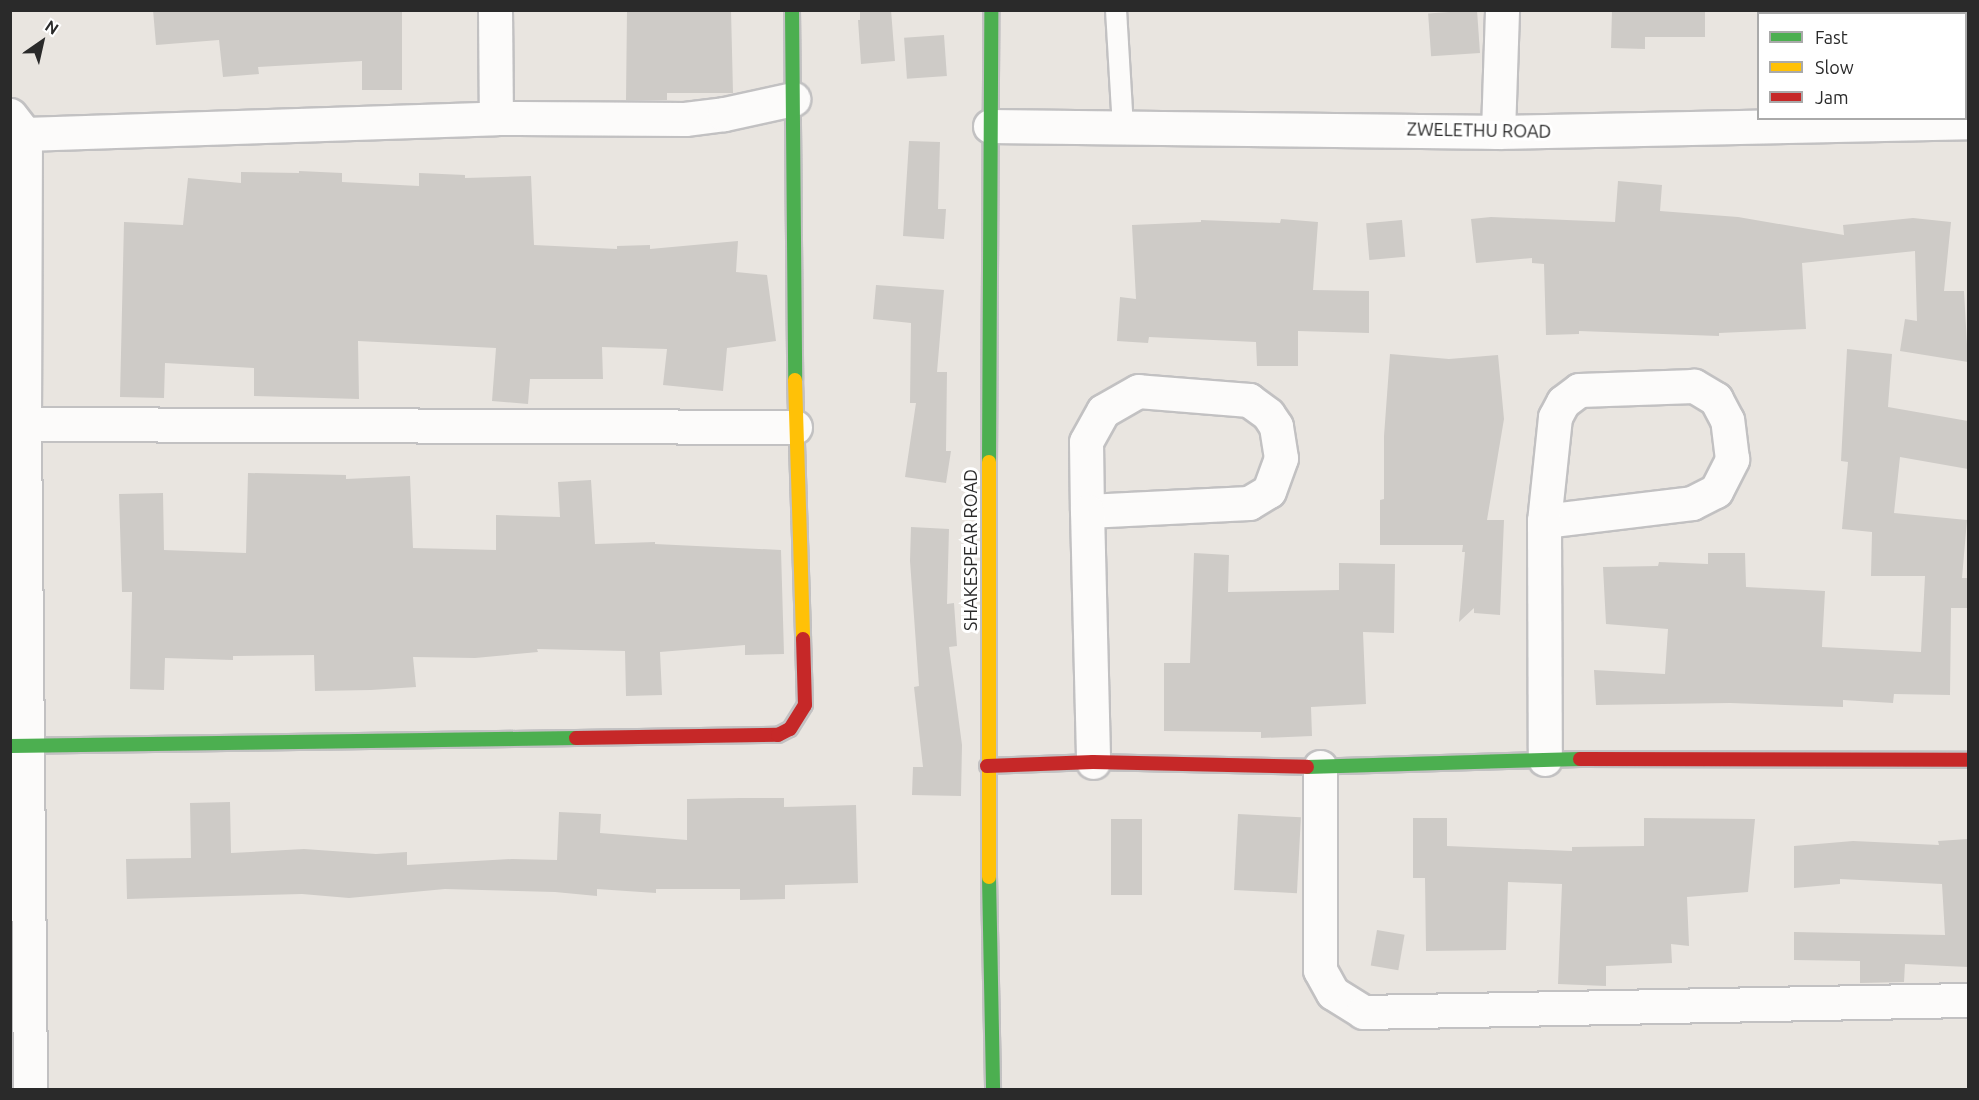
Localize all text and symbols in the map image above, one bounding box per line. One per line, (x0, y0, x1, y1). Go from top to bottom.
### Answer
north arrow (12, 12, 72, 72)
legend (1757, 12, 1967, 120)
text: N (42, 16, 62, 38)
text: Fast (1815, 27, 1848, 47)
text: Slow (1815, 57, 1854, 77)
text: Jam (1815, 87, 1849, 107)
street label: ZWELETHU ROAD (1407, 118, 1551, 142)
street label: SHAKESPEAR ROAD (959, 469, 981, 631)

